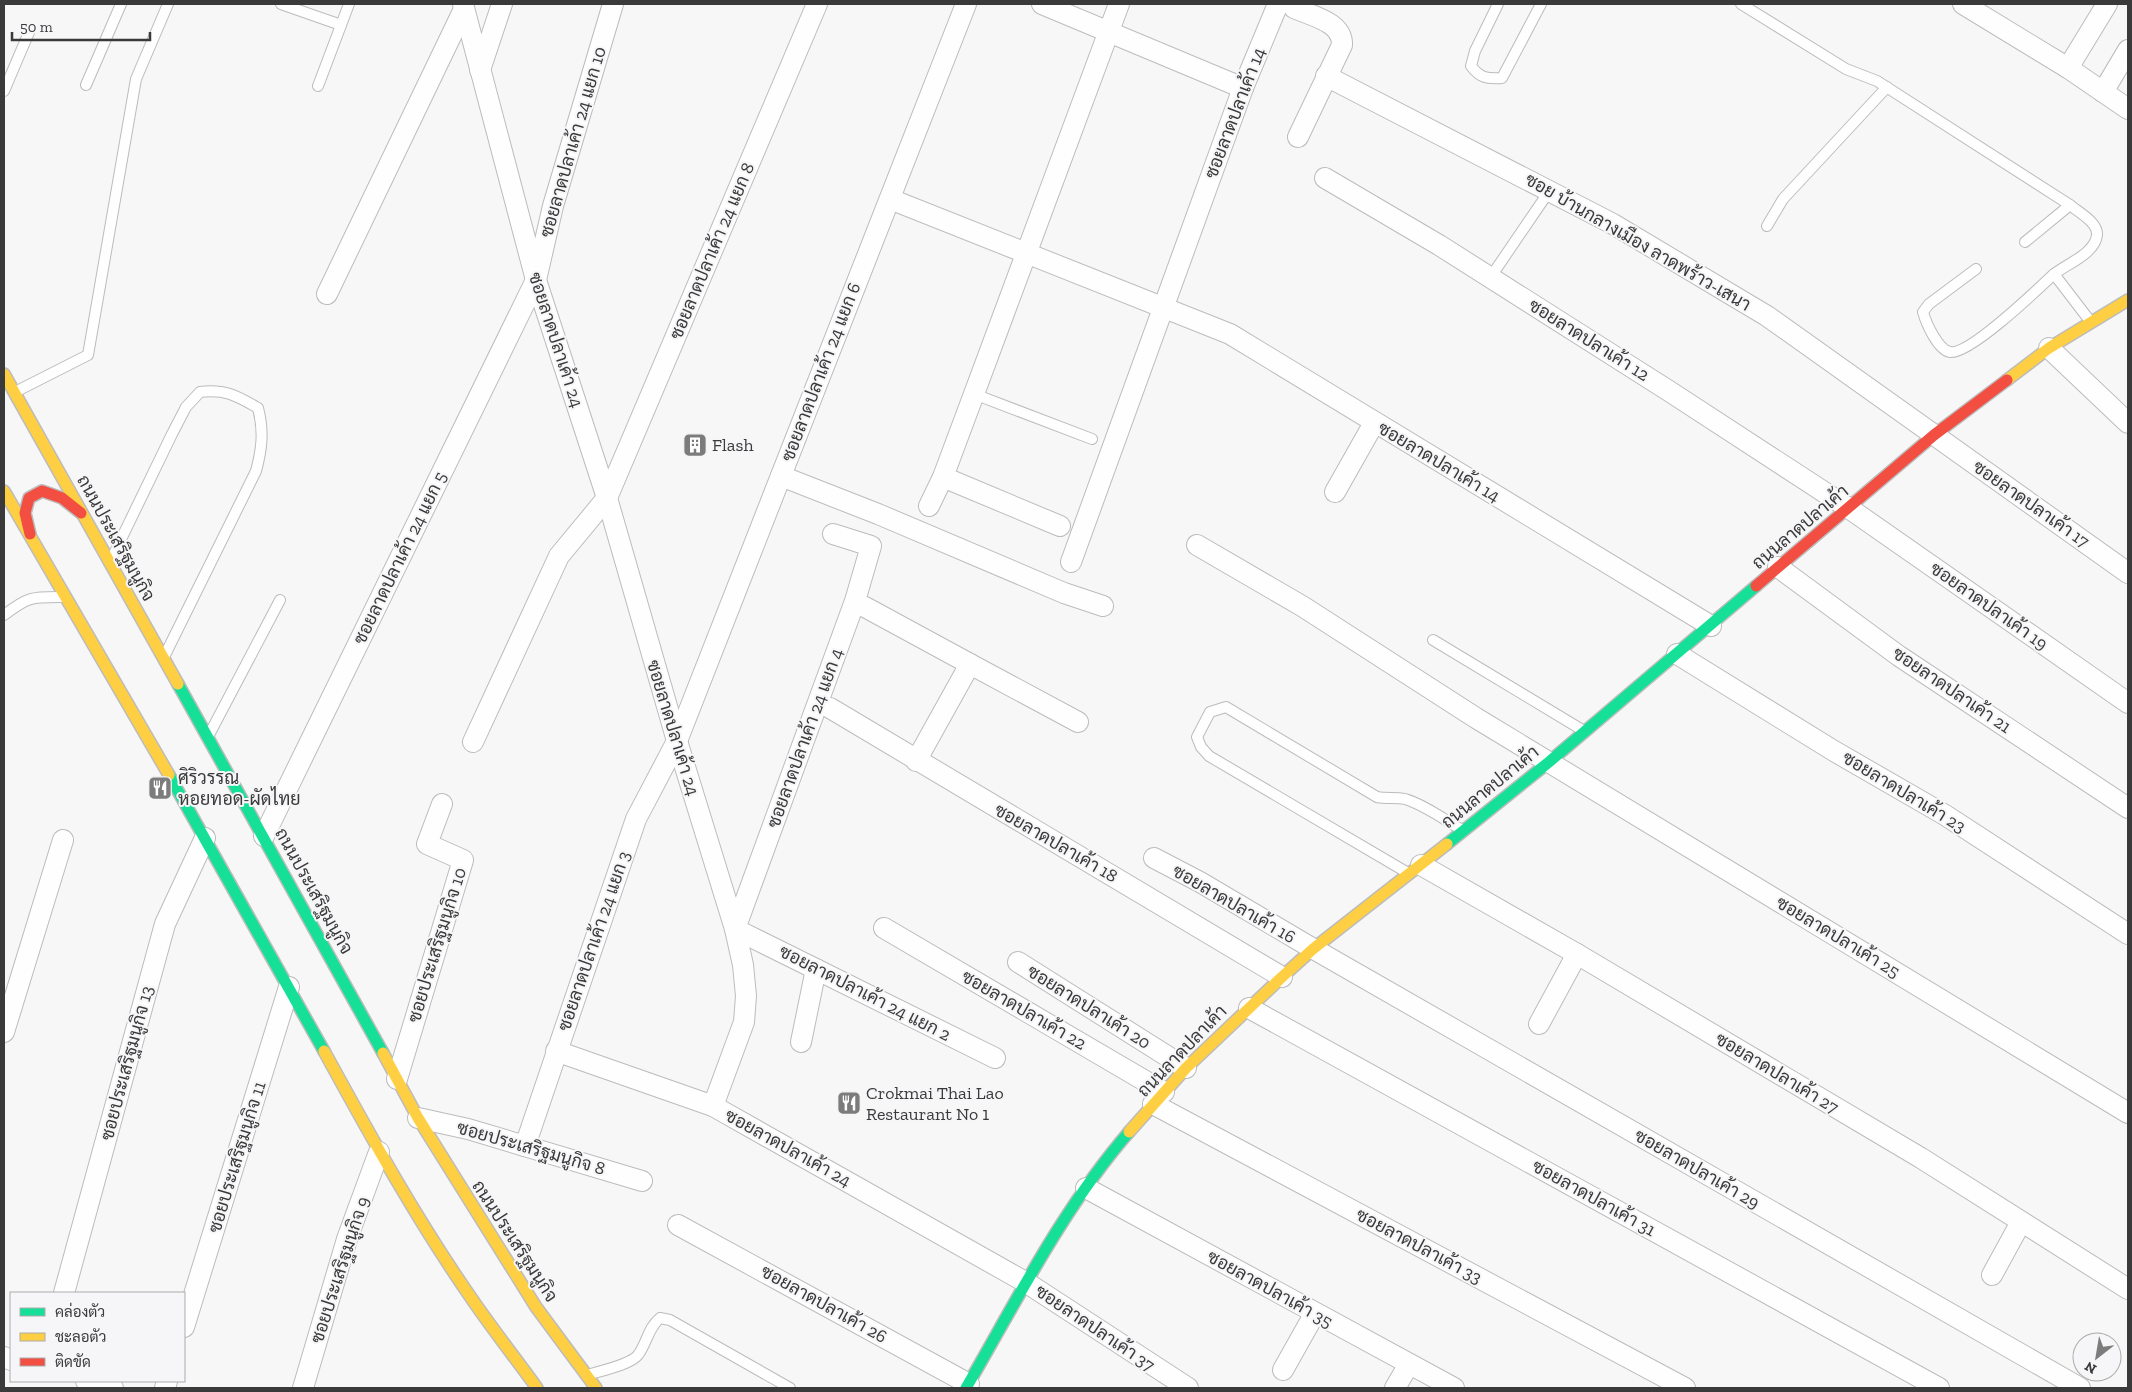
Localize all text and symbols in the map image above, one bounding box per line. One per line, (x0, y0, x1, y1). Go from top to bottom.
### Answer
scale bar (12, 10, 150, 42)
text: 50 m (20, 18, 53, 36)
street label: ซอยลาดปลาเค้า 24 แยก 10 (534, 44, 611, 240)
street label: ซอยลาดปลาเค้า 14 (1199, 44, 1270, 182)
street label: ซอยลาดปลาเค้า 24 แยก 8 (664, 159, 759, 343)
street label: ซอย บ้านกลางเมือง ลาดพร้าว-เสนา (1521, 167, 1755, 316)
street label: ซอยลาดปลาเค้า 24 (524, 269, 589, 411)
street label: ซอยลาดปลาเค้า 24 แยก 6 (776, 279, 865, 465)
street label: ซอยลาดปลาเค้า 12 (1525, 293, 1654, 386)
street label: ซอยลาดปลาเค้า 14 (1374, 416, 1505, 507)
building icon: Flash (682, 432, 708, 458)
place label: Flash (712, 434, 754, 456)
street label: ซอยลาดปลาเค้า 17 (1969, 455, 2094, 553)
street label: ซอยลาดปลาเค้า 24 แยก 5 (348, 468, 451, 648)
street label: ถนนประเสริฐมนูกิจ (70, 471, 160, 606)
street label: ถนนลาดปลาเค้า (1747, 479, 1853, 574)
street label: ซอยลาดปลาเค้า 19 (1926, 556, 2053, 655)
street label: ซอยลาดปลาเค้า 21 (1889, 641, 2016, 738)
street label: ซอยลาดปลาเค้า 24 แยก 4 (761, 644, 848, 831)
street label: ซอยลาดปลาเค้า 24 (642, 657, 705, 799)
street label: ถนนลาดปลาเค้า (1436, 740, 1543, 833)
street label: ซอยลาดปลาเค้า 23 (1838, 746, 1970, 838)
place label: ศิริวรรณ หอยทอด-ผัดไทย (178, 767, 301, 810)
restaurant icon: ศิริวรรณ หอยทอด-ผัดไทย (147, 775, 173, 801)
street label: ซอยลาดปลาเค้า 18 (990, 798, 1122, 887)
street label: ถนนประเสริฐมนูกิจ (268, 824, 358, 959)
street label: ซอยลาดปลาเค้า 24 แยก 3 (552, 848, 635, 1034)
street label: ซอยลาดปลาเค้า 16 (1169, 859, 1300, 948)
street label: ซอยประเสริฐมนูกิจ 10 (403, 865, 473, 1026)
street label: ซอยลาดปลาเค้า 25 (1772, 891, 1904, 983)
street label: ซอยลาดปลาเค้า 24 แยก 2 (776, 939, 955, 1046)
street label: ซอยลาดปลาเค้า 20 (1023, 959, 1155, 1054)
street label: ซอยลาดปลาเค้า 22 (958, 964, 1091, 1055)
street label: ซอยประเสริฐมนูกิจ 13 (96, 983, 160, 1143)
street label: ถนนลาดปลาเค้า (1132, 1000, 1231, 1102)
street label: ซอยลาดปลาเค้า 27 (1711, 1027, 1844, 1119)
street label: ซอยประเสริฐมนูกิจ 11 (203, 1078, 272, 1236)
place label: Crokmai Thai Lao Restaurant No 1 (866, 1082, 1004, 1125)
restaurant icon: Crokmai Thai Lao Restaurant No 1 (836, 1090, 862, 1116)
street label: ซอยลาดปลาเค้า 24 (721, 1103, 856, 1192)
street label: ซอยประเสริฐมนูกิจ 8 (454, 1116, 608, 1182)
street label: ซอยลาดปลาเค้า 29 (1631, 1123, 1764, 1214)
street label: ซอยลาดปลาเค้า 31 (1528, 1154, 1660, 1241)
street label: ถนนประเสริฐมนูกิจ (466, 1176, 563, 1307)
street label: ซอยประเสริฐมนูกิจ 9 (306, 1194, 376, 1347)
street label: ซอยลาดปลาเค้า 33 (1352, 1203, 1486, 1289)
street label: ซอยลาดปลาเค้า 35 (1203, 1245, 1337, 1333)
street label: ซอยลาดปลาเค้า 26 (757, 1259, 891, 1348)
street label: ซอยลาดปลาเค้า 37 (1031, 1279, 1160, 1376)
legend (10, 1292, 185, 1382)
text: คล่องตัว (55, 1302, 105, 1321)
text: ชะลอตัว (55, 1328, 106, 1346)
north arrow (2072, 1332, 2122, 1382)
text: ติดขัด (55, 1353, 91, 1371)
text: N (2081, 1358, 2100, 1378)

